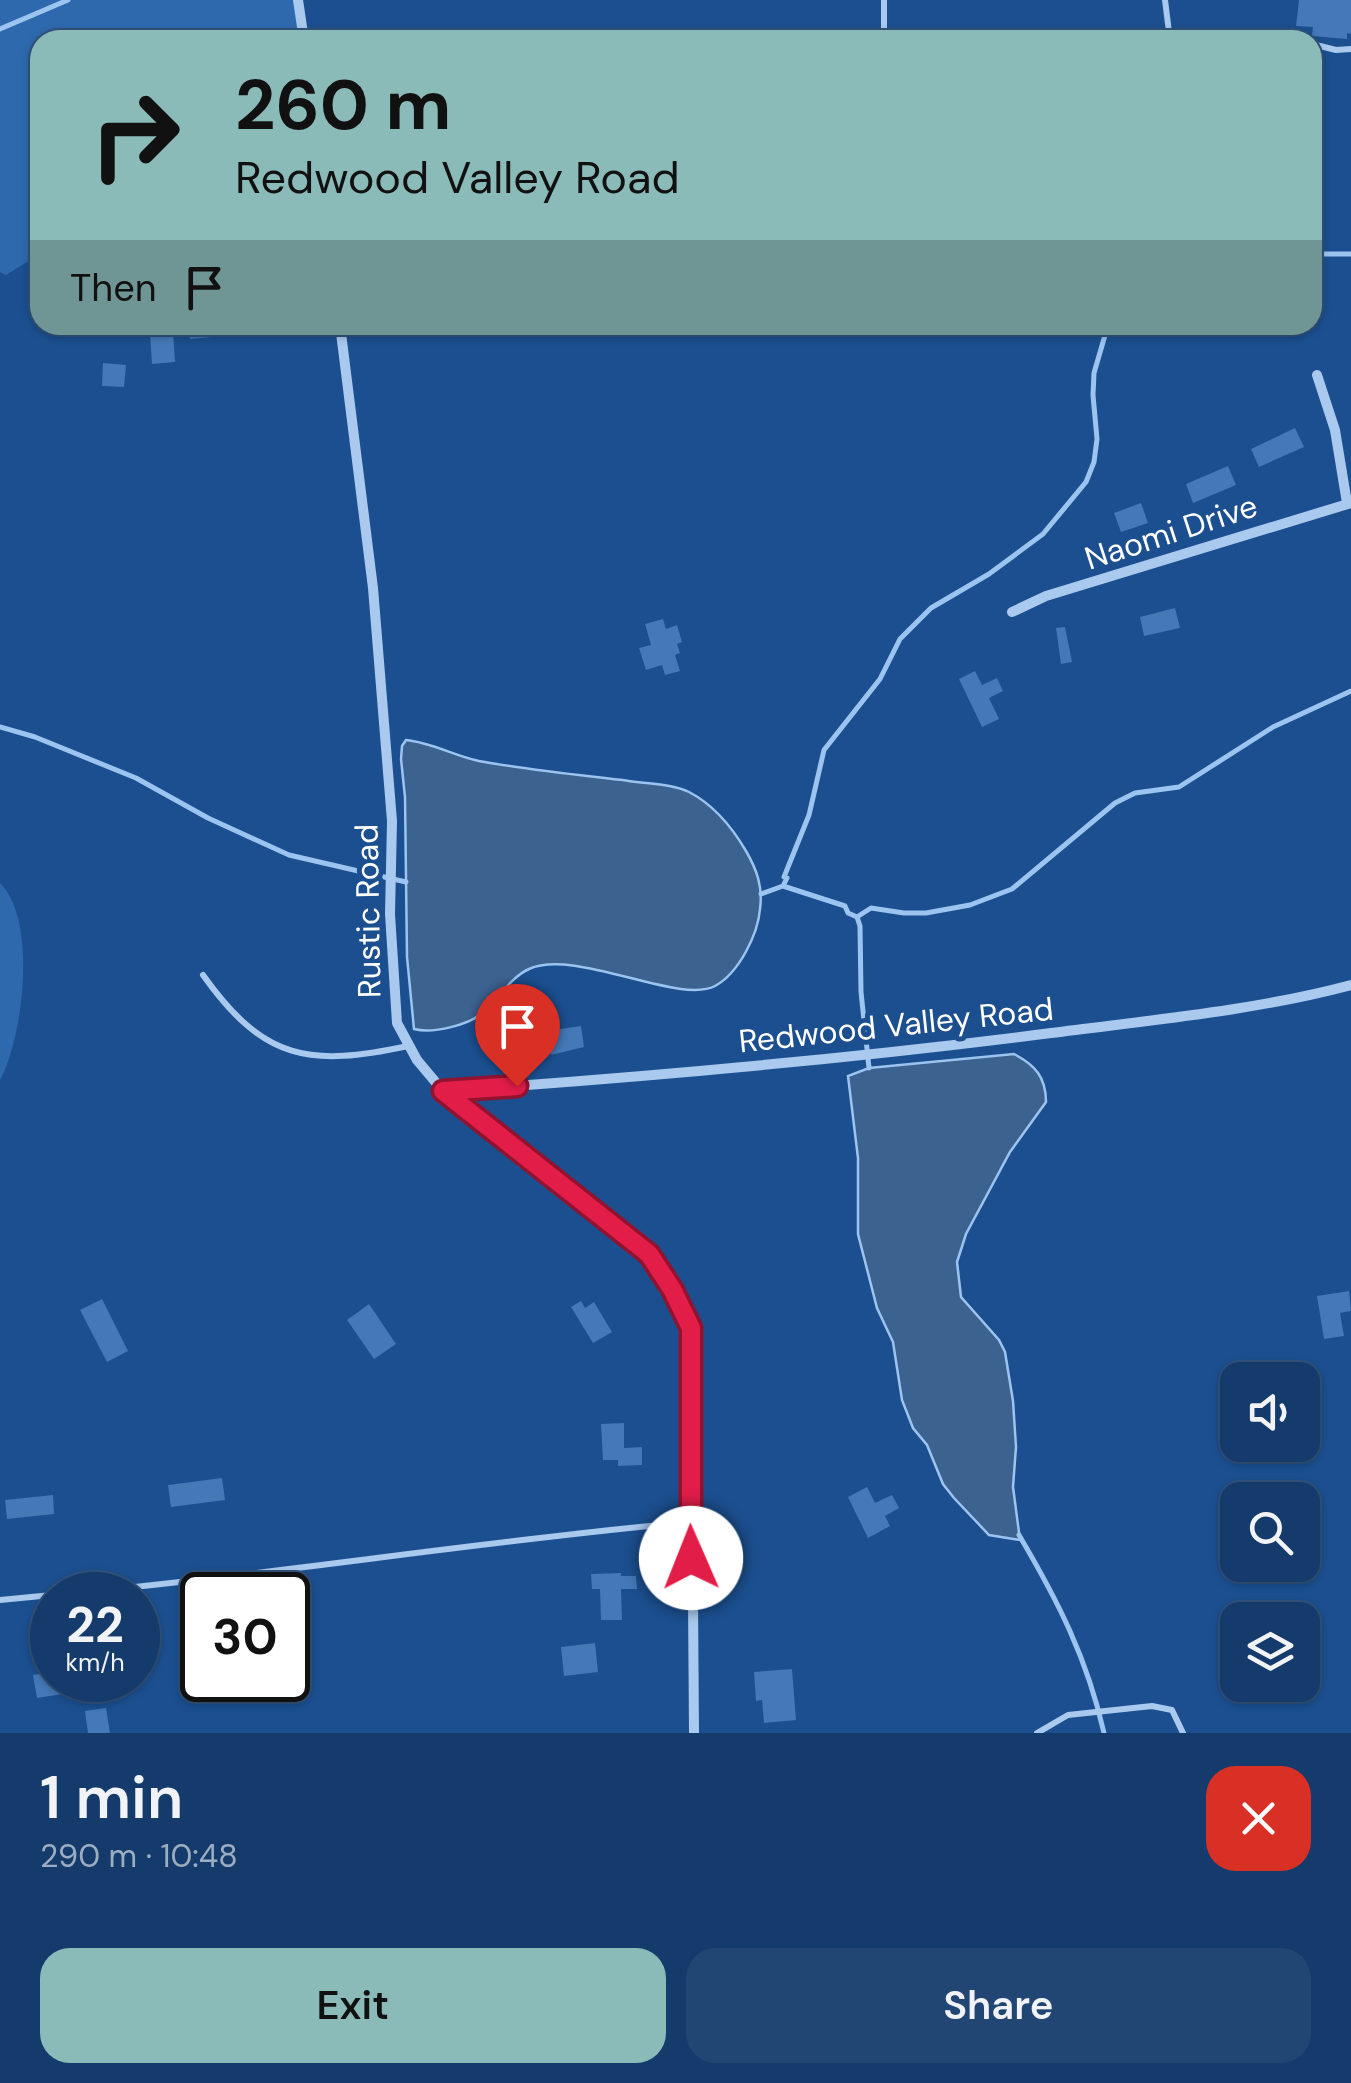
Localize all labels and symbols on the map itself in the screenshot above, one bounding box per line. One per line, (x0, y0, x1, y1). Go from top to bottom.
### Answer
street label: Naomi Drive (1079, 484, 1263, 580)
street label: Rustic Road (345, 824, 391, 998)
pin (475, 984, 560, 1087)
street label: Redwood Valley Road (737, 988, 1055, 1062)
position arrow (639, 1506, 743, 1610)
speed limit sign: 30 (180, 1572, 310, 1702)

